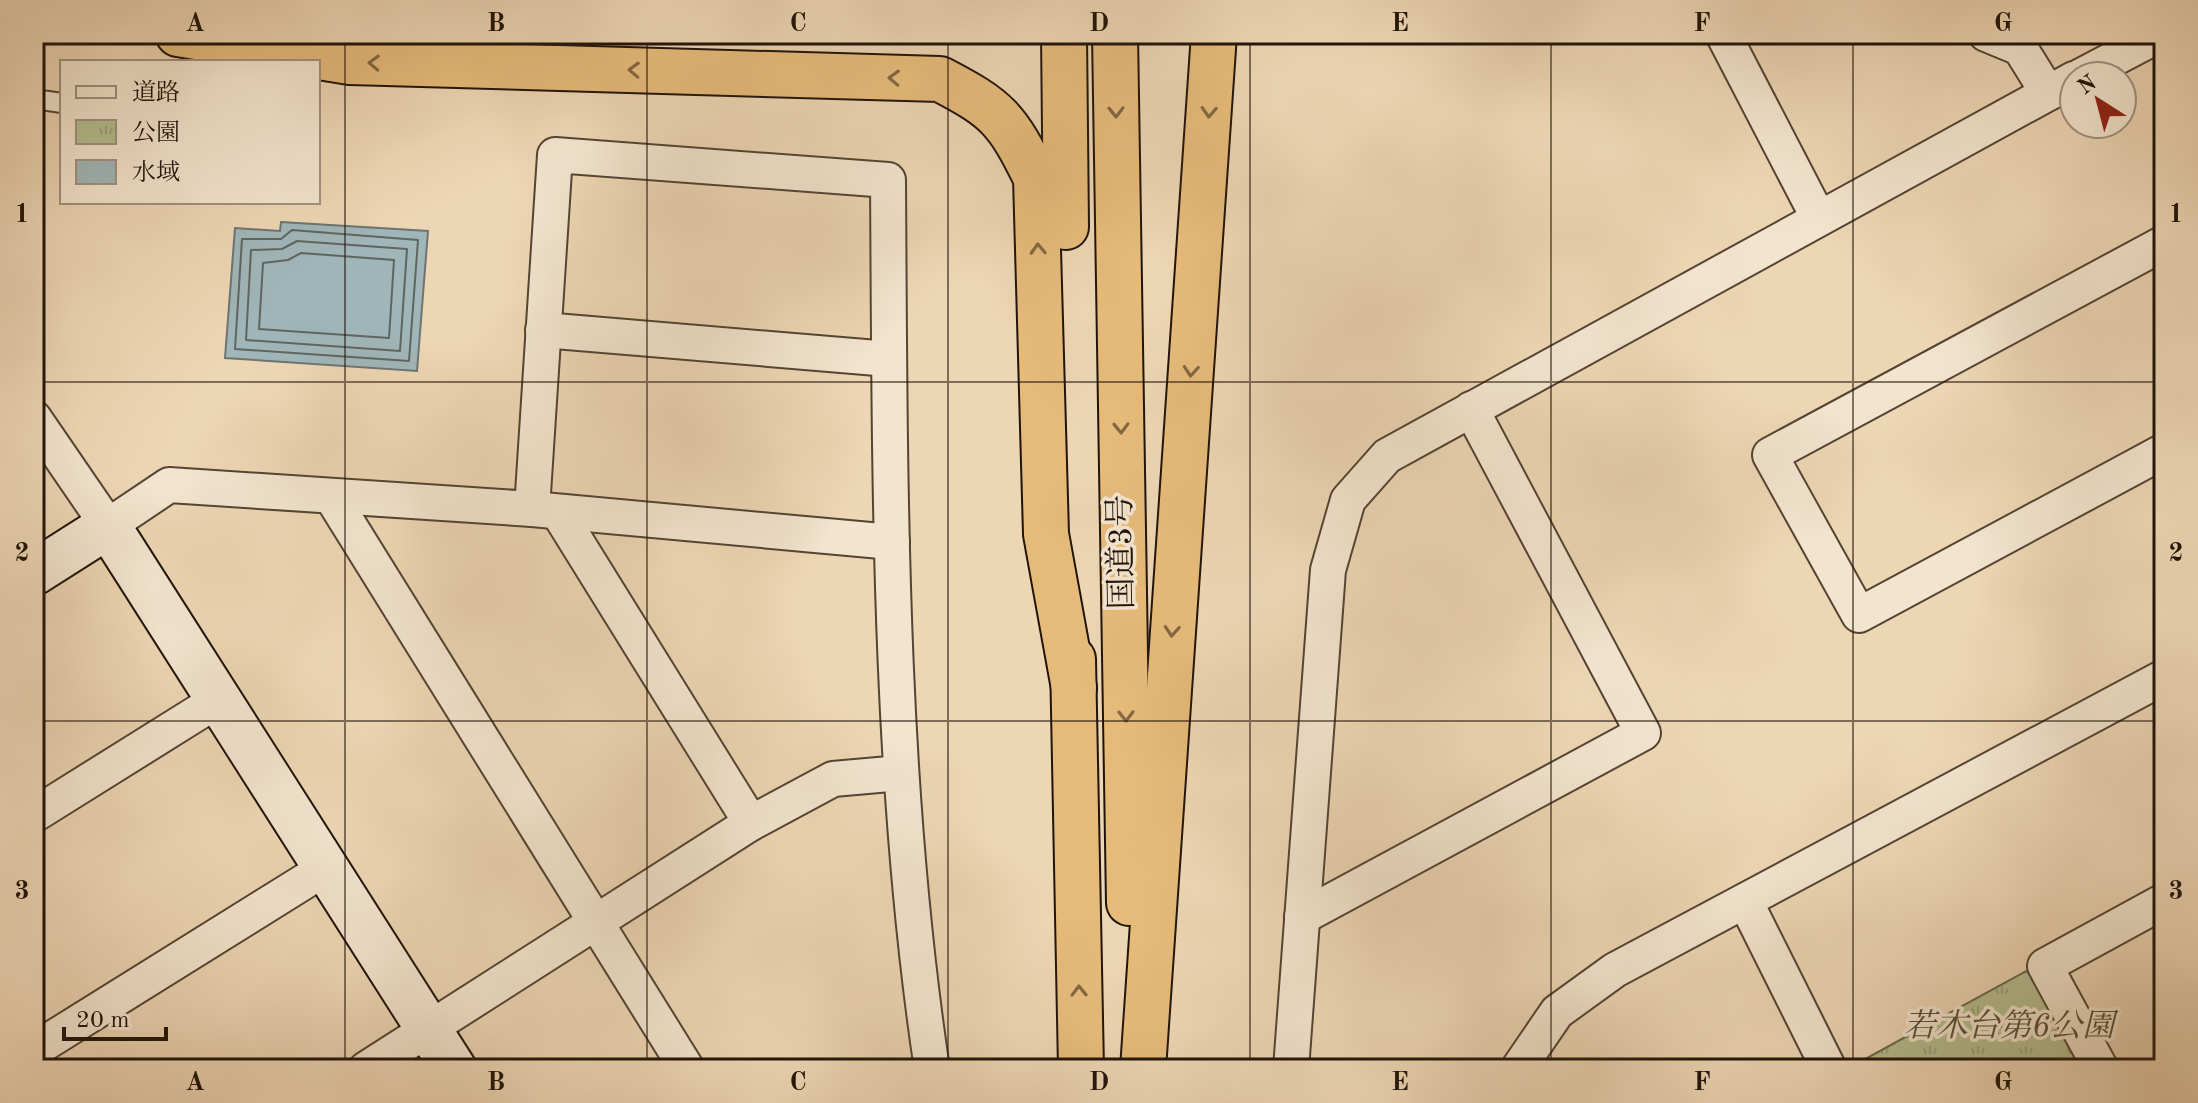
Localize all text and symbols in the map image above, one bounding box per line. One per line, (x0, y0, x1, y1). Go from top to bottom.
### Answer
text: A (185, 11, 205, 37)
text: B (487, 11, 505, 37)
text: C (789, 11, 807, 37)
text: D (1089, 11, 1109, 37)
text: E (1391, 11, 1409, 37)
text: F (1693, 11, 1711, 37)
text: G (1994, 11, 2012, 37)
one-way arrow (367, 54, 380, 71)
legend (60, 60, 320, 204)
north arrow (2058, 60, 2138, 140)
one-way arrow (627, 61, 640, 78)
one-way arrow (887, 69, 900, 86)
text: N (2074, 71, 2101, 99)
text: 道路 (132, 79, 180, 106)
one-way arrow (1108, 106, 1125, 119)
one-way arrow (1201, 106, 1218, 119)
text: 公園 (132, 120, 180, 146)
text: 水域 (132, 159, 180, 186)
text: 1 (14, 202, 30, 228)
text: 1 (2168, 202, 2184, 228)
one-way arrow (1030, 242, 1047, 255)
one-way arrow (1183, 365, 1200, 378)
one-way arrow (1112, 422, 1130, 435)
street label: 国道3号 (1103, 494, 1140, 610)
text: 2 (14, 541, 30, 567)
text: 2 (2168, 541, 2184, 567)
one-way arrow (1164, 625, 1181, 638)
one-way arrow (1117, 710, 1135, 723)
text: 3 (14, 879, 30, 905)
text: 3 (2168, 879, 2184, 905)
one-way arrow (1071, 984, 1088, 997)
scale bar (64, 991, 166, 1041)
park label: 若木台第6公園 (1904, 1008, 2119, 1044)
text: 20 m (76, 1009, 130, 1033)
text: A (185, 1070, 205, 1096)
text: B (487, 1070, 505, 1096)
text: C (789, 1070, 807, 1096)
text: D (1089, 1070, 1109, 1096)
text: E (1391, 1070, 1409, 1096)
text: F (1693, 1070, 1711, 1096)
text: G (1994, 1070, 2012, 1096)

